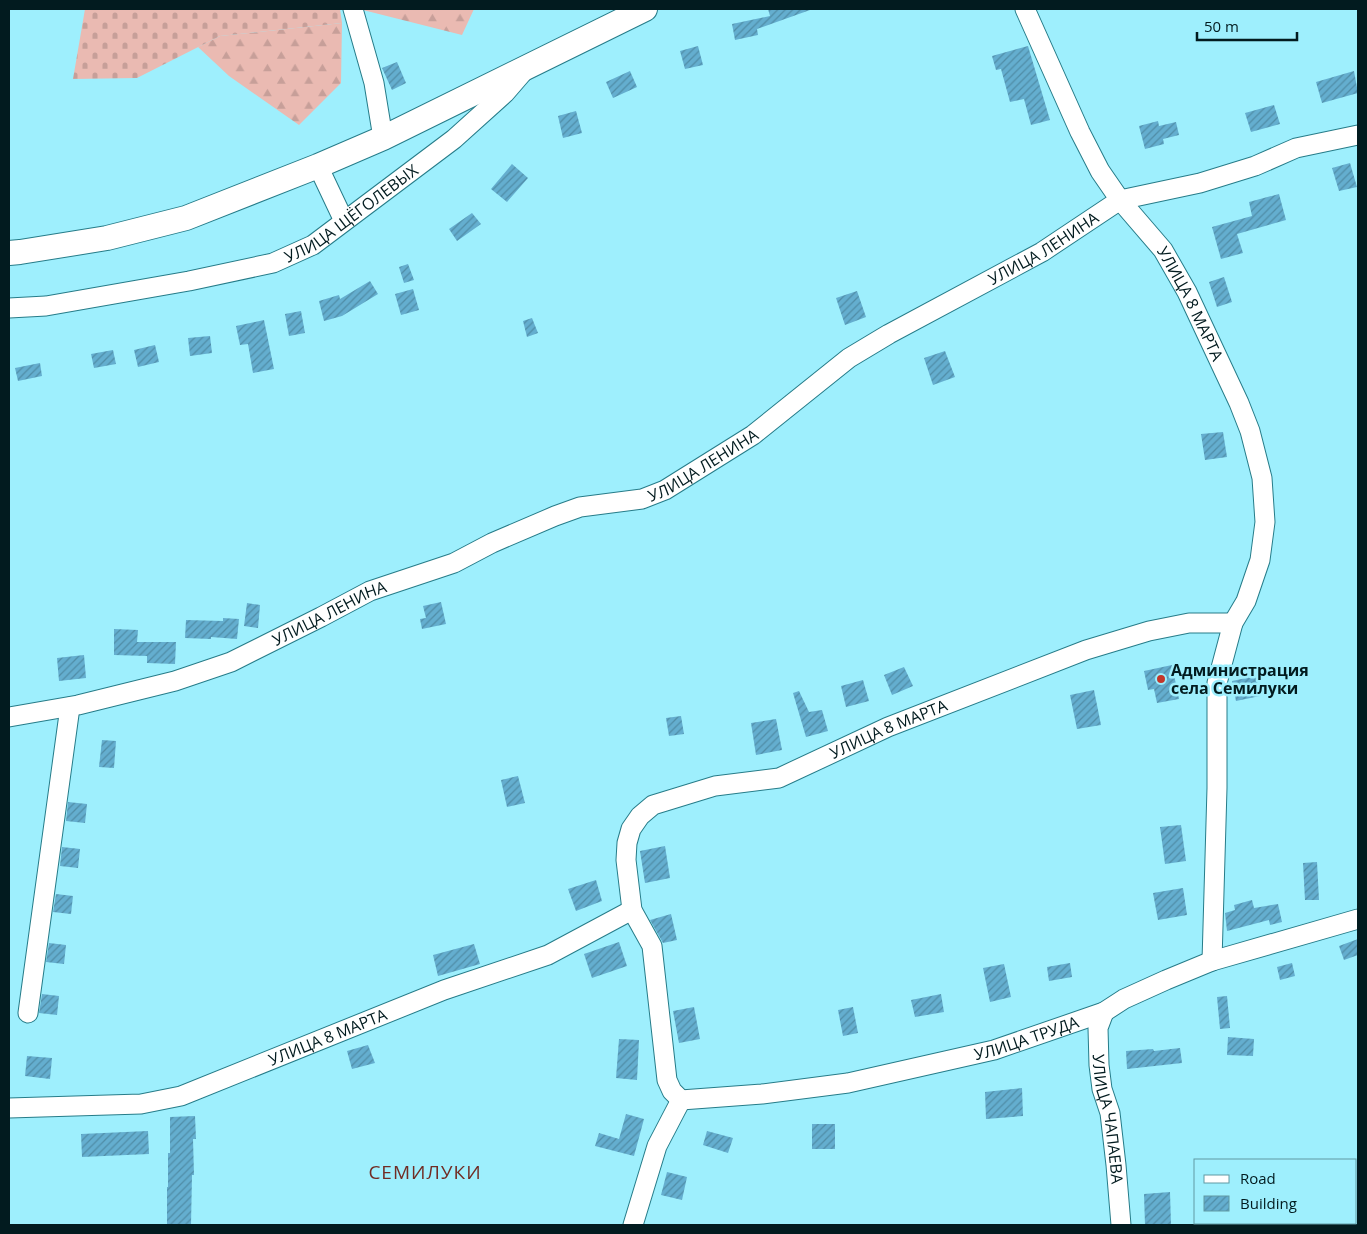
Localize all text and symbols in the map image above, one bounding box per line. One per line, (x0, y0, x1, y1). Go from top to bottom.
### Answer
scale bar (1197, 10, 1297, 42)
text: 50 m (1204, 16, 1239, 36)
street label: УЛИЦА ЩЁГОЛЕВЫХ (281, 159, 423, 268)
street label: УЛИЦА ЛЕНИНА (984, 206, 1103, 290)
street label: УЛИЦА 8 МАРТА (1152, 242, 1229, 365)
street label: УЛИЦА ЛЕНИНА (645, 423, 763, 507)
street label: УЛИЦА ЛЕНИНА (268, 575, 390, 651)
place label: Администрация села Семилуки (1171, 659, 1309, 699)
marker: Администрация села Семилуки (1155, 673, 1167, 685)
street label: УЛИЦА 8 МАРТА (826, 694, 951, 764)
street label: УЛИЦА 8 МАРТА (265, 1003, 391, 1071)
street label: УЛИЦА ТРУДА (972, 1010, 1082, 1065)
street label: УЛИЦА ЧАПАЕВА (1088, 1054, 1129, 1186)
district label: СЕМИЛУКИ (368, 1159, 482, 1185)
legend (1194, 1159, 1357, 1224)
text: Road (1240, 1168, 1276, 1188)
text: Building (1240, 1193, 1297, 1213)

